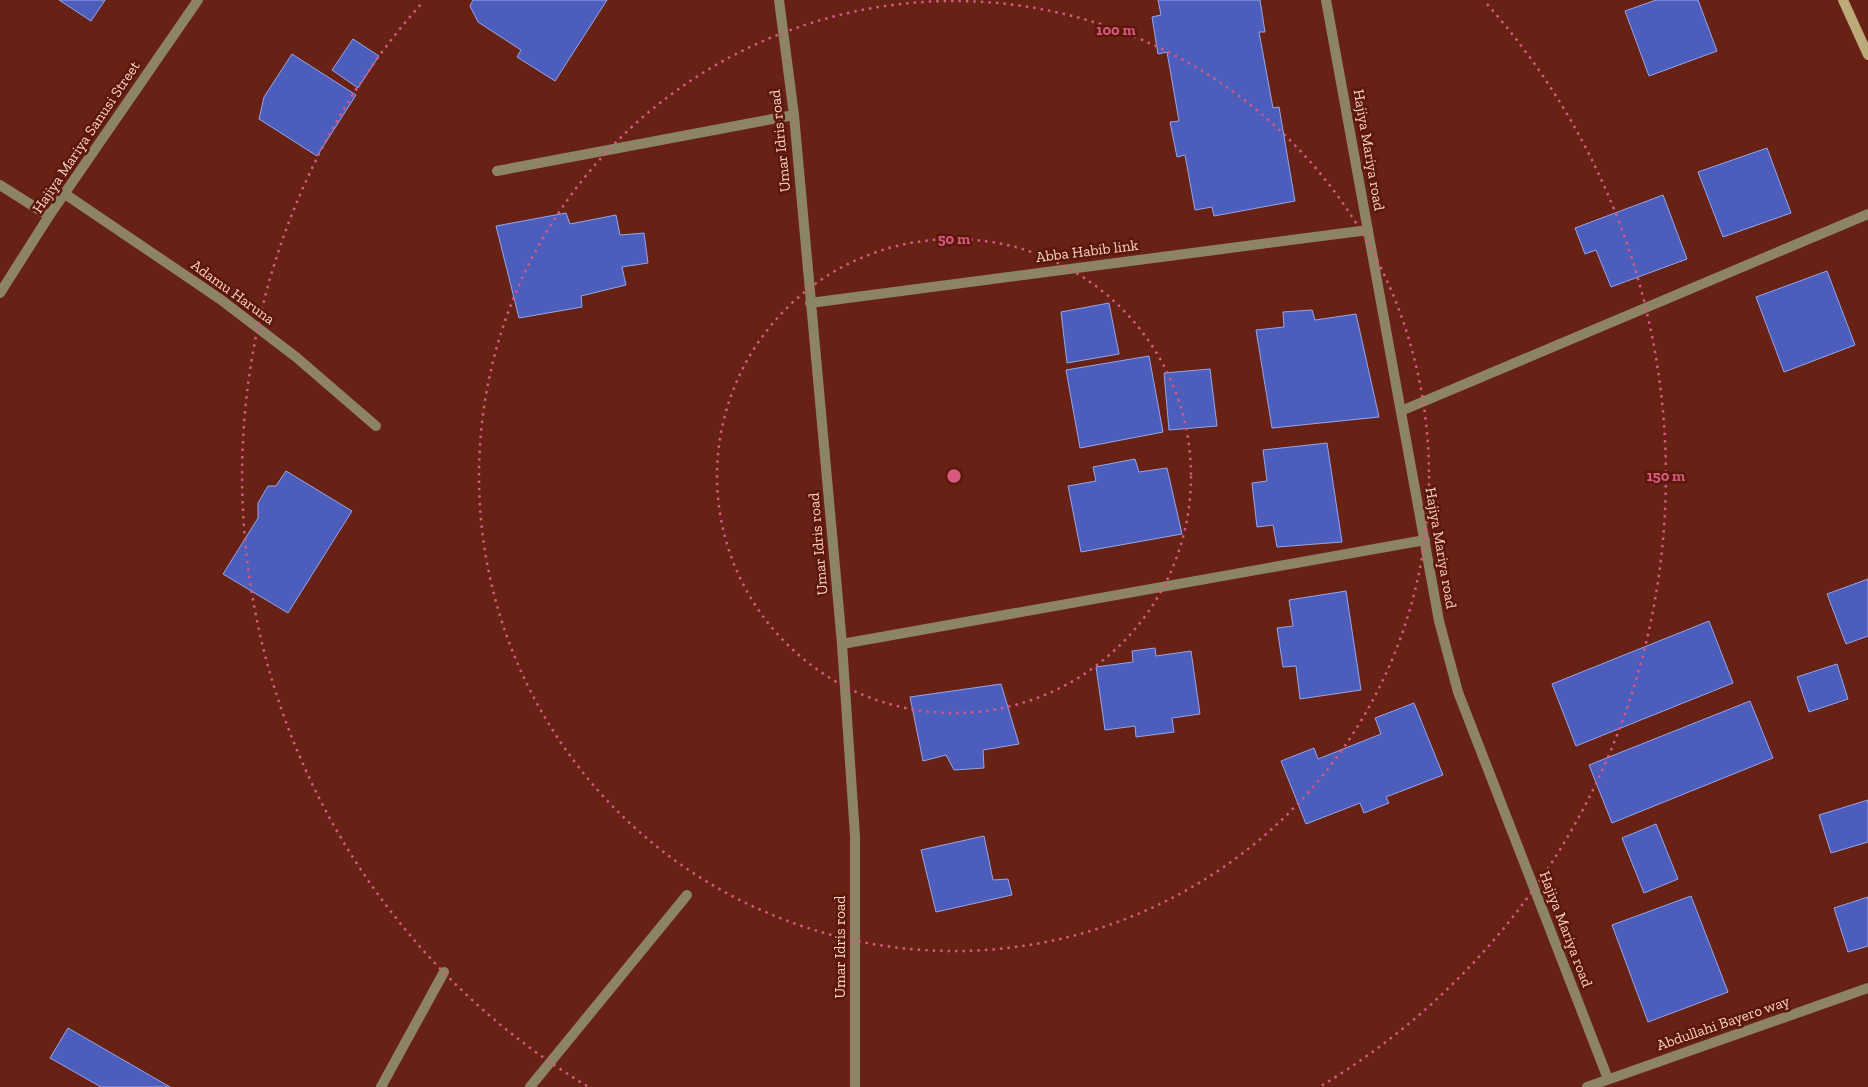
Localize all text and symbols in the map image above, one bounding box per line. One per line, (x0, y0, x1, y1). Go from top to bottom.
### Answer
text: 100 m (1096, 21, 1136, 39)
street label: Hajiya Mariya Sanusi Street (28, 57, 144, 216)
street label: Umar Idris road (766, 88, 794, 193)
street label: Hajiya Mariya road (1349, 88, 1389, 213)
text: 50 m (938, 230, 970, 248)
street label: Abba Habib link (1035, 236, 1139, 266)
street label: Adamu Haruna (188, 256, 278, 328)
centre of rings (945, 467, 963, 485)
text: 150 m (1647, 467, 1685, 485)
street label: Hajiya Mariya road (1421, 486, 1461, 611)
street label: Umar Idris road (804, 491, 831, 596)
street label: Hajiya Mariya road (1536, 868, 1597, 990)
street label: Umar Idris road (831, 895, 849, 998)
street label: Abdullahi Bayero way (1654, 992, 1792, 1054)

